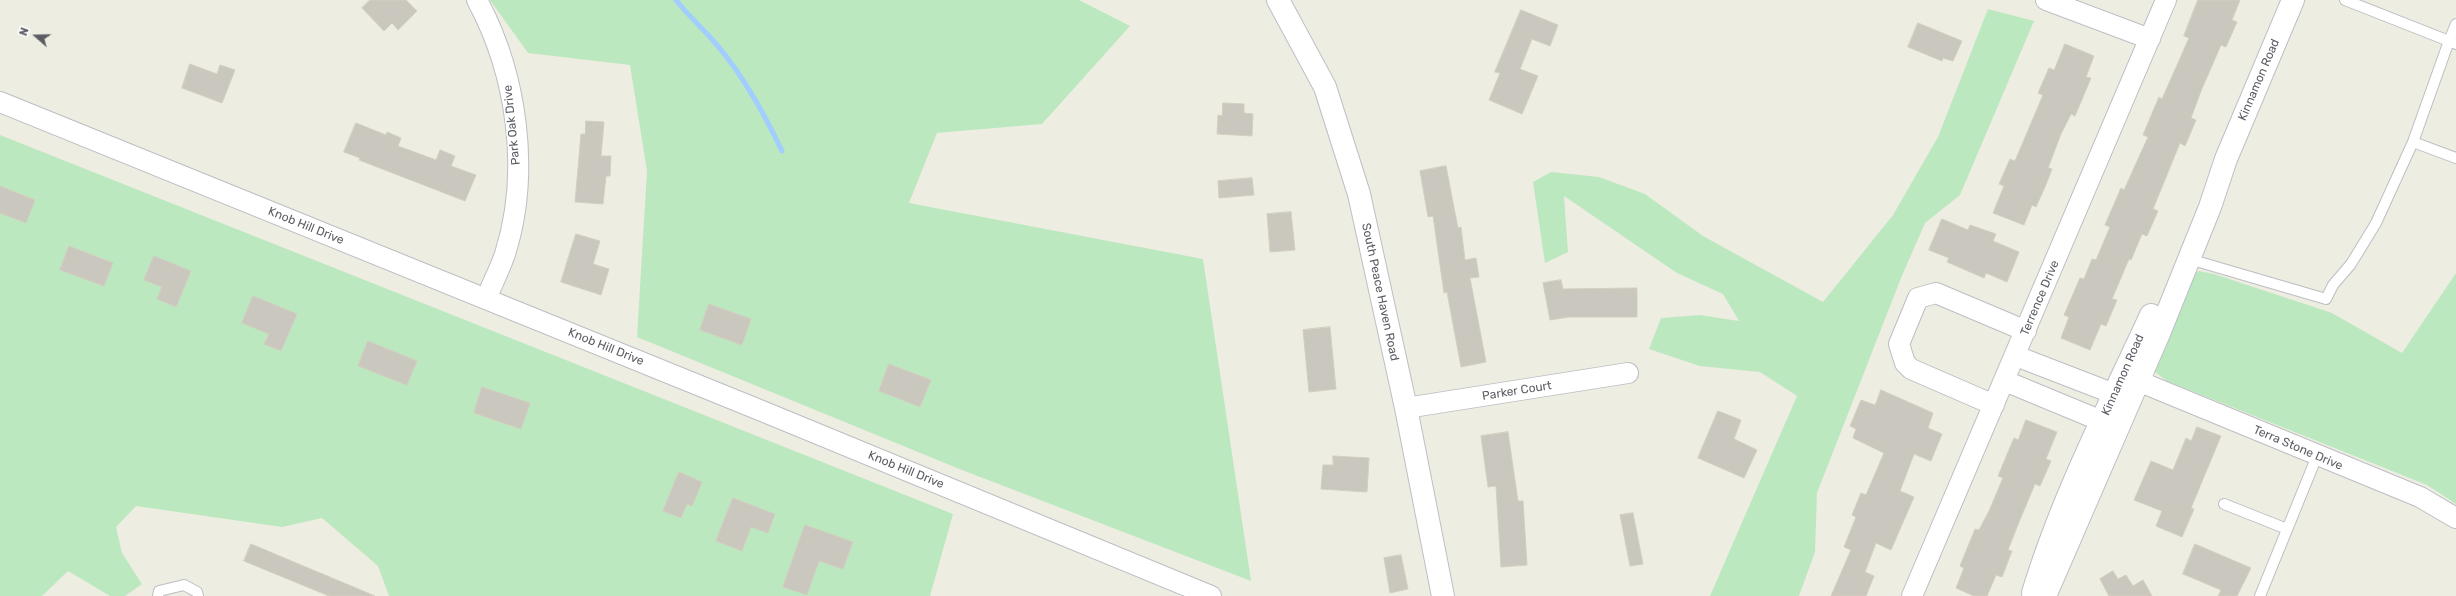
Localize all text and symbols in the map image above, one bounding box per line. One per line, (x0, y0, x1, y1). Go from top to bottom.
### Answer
north arrow (16, 16, 56, 56)
text: N (17, 26, 32, 38)
street label: Kinnamon Road (2235, 37, 2283, 123)
street label: Park Oak Drive (501, 84, 523, 166)
street label: Knob Hill Drive (266, 204, 346, 248)
street label: South Peace Haven Road (1358, 222, 1402, 362)
street label: Terrence Drive (2018, 258, 2062, 338)
street label: Knob Hill Drive (566, 325, 646, 369)
street label: Kinnamon Road (2099, 332, 2147, 418)
street label: Parker Court (1481, 378, 1553, 404)
street label: Terra Stone Drive (2251, 423, 2345, 473)
street label: Knob Hill Drive (866, 448, 946, 492)

